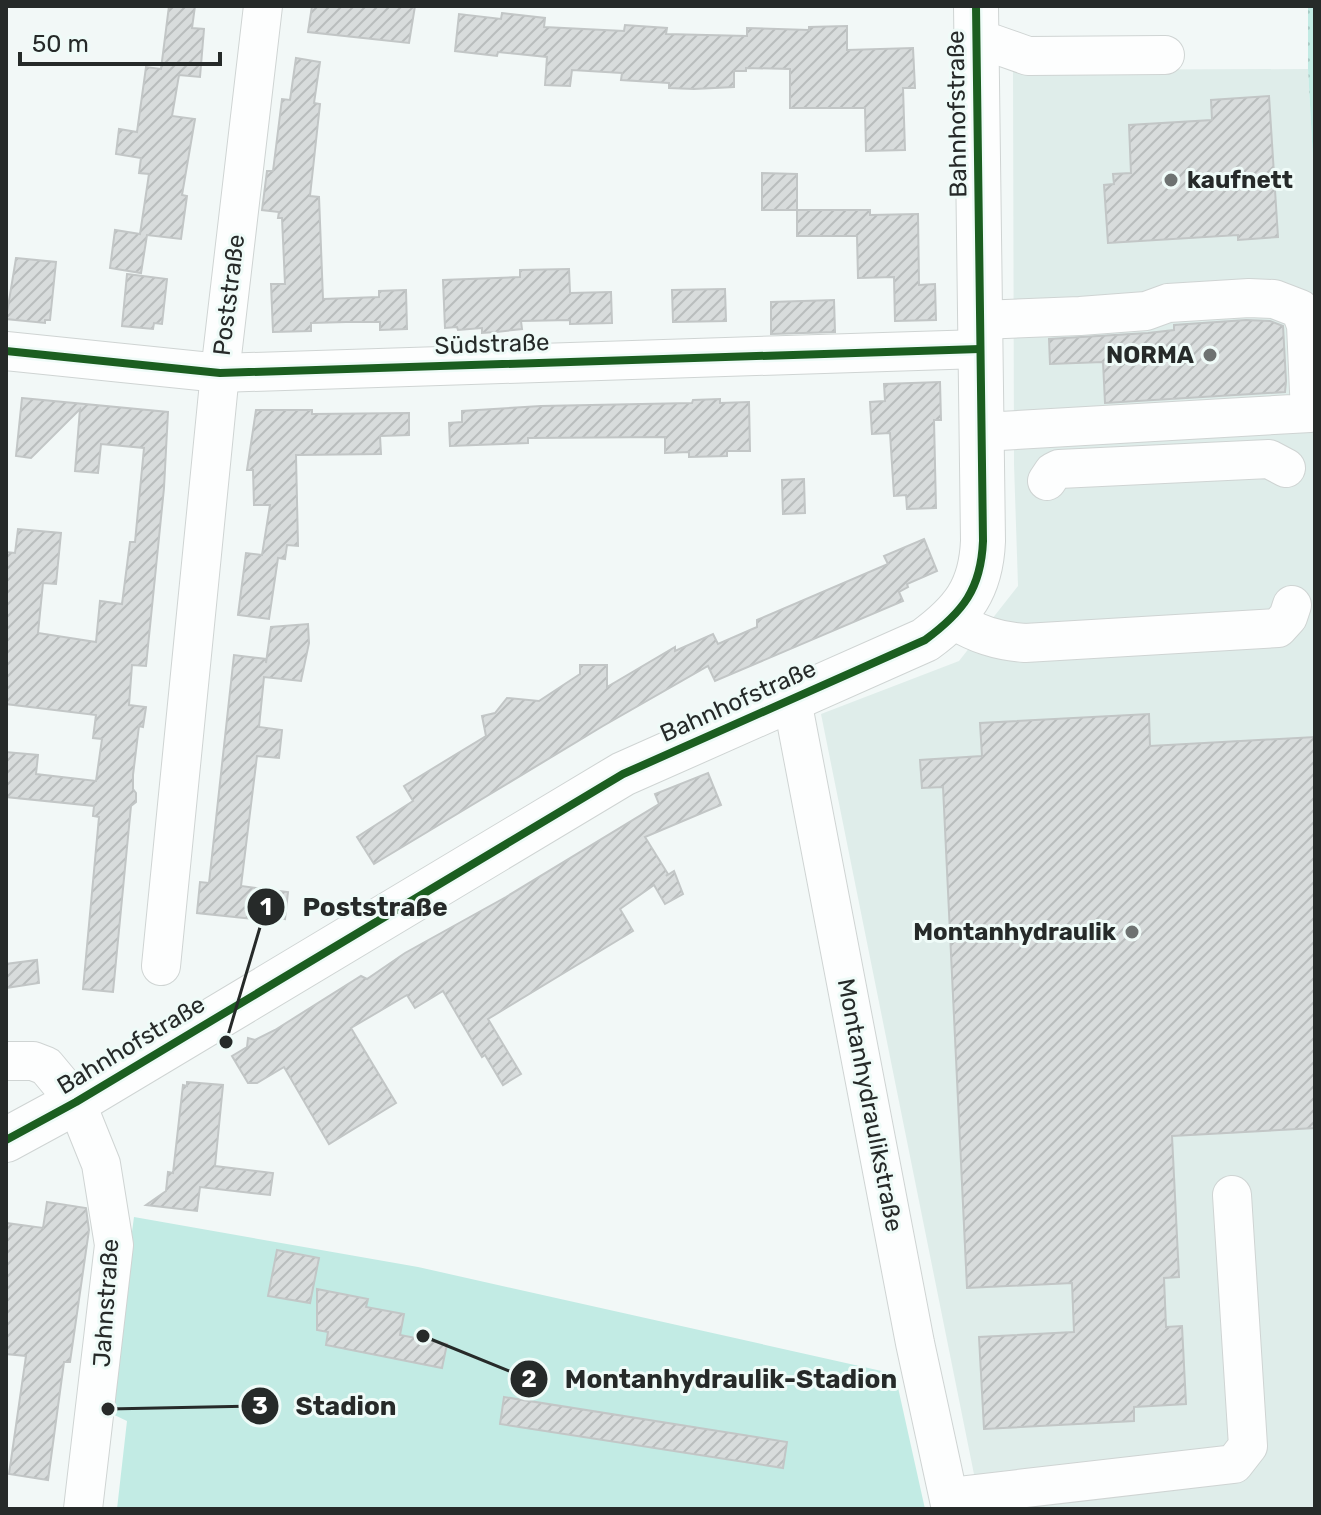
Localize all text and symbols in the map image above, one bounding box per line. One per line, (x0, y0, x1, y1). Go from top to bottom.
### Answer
scale bar (20, 16, 220, 66)
text: 50 m (32, 30, 89, 58)
street label: Bahnhofstraße (942, 30, 972, 198)
place label: kaufnett (1187, 166, 1293, 194)
marker: kaufnett (1162, 171, 1180, 189)
street label: Poststraße (208, 233, 250, 357)
street label: Südstraße (434, 328, 550, 360)
place label: NORMA (1106, 341, 1194, 369)
marker: NORMA (1201, 346, 1219, 364)
street label: Bahnhofstraße (656, 654, 820, 748)
callout: Poststraße (246, 882, 464, 932)
text: Poststraße (302, 892, 448, 923)
text: 1 (260, 893, 272, 921)
place label: Montanhydraulik (913, 918, 1116, 946)
marker: Montanhydraulik (1123, 923, 1141, 941)
street label: Montanhydraulikstraße (832, 976, 908, 1234)
street label: Bahnhofstraße (52, 990, 210, 1100)
street label: Jahnstraße (88, 1238, 124, 1368)
callout: Montanhydraulik-Stadion (509, 1354, 913, 1404)
text: Montanhydraulik-Stadion (565, 1364, 897, 1395)
text: 2 (521, 1365, 537, 1393)
callout: Stadion (240, 1381, 413, 1431)
text: Stadion (295, 1391, 397, 1422)
text: 3 (252, 1392, 268, 1420)

